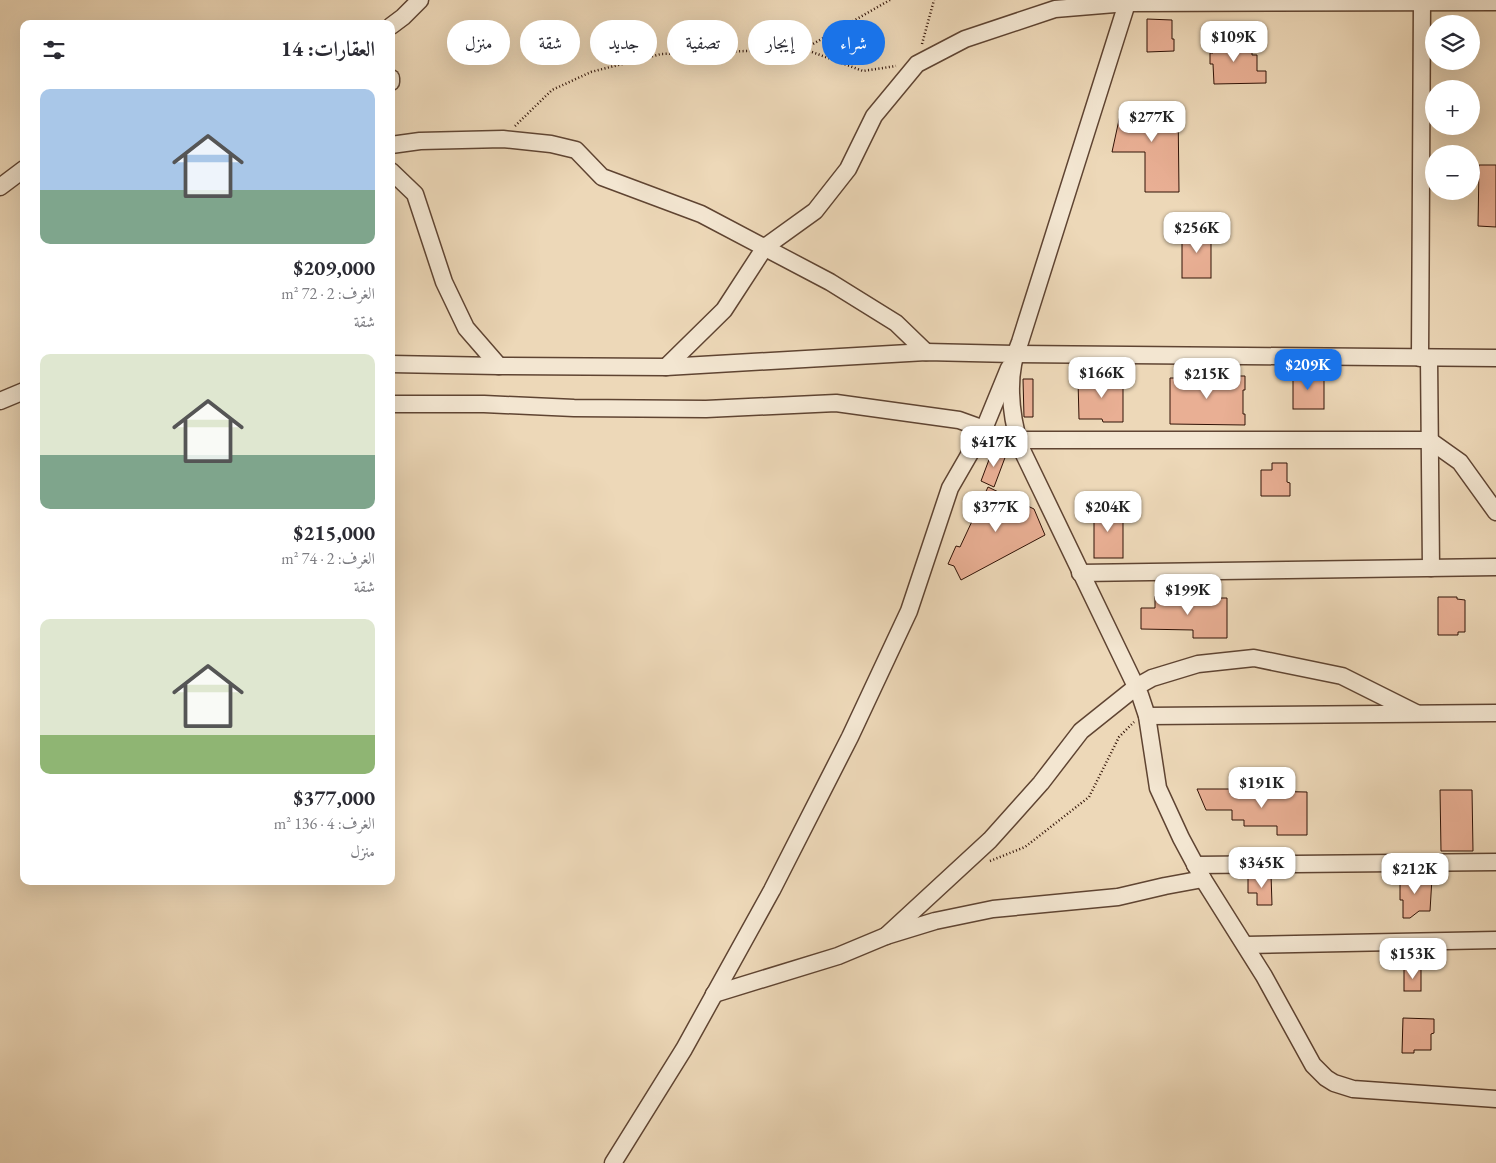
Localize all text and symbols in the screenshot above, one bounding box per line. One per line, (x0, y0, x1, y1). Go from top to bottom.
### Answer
map controls (1425, 15, 1480, 200)
button: layers (1425, 15, 1480, 70)
chip: منزل (447, 20, 510, 65)
chip: شقة (520, 20, 580, 65)
chip: جديد (590, 20, 657, 65)
chip: تصفية (667, 20, 738, 65)
chip: إيجار (748, 20, 812, 65)
chip: شراء (822, 20, 885, 65)
pin: $109K (1199, 20, 1269, 63)
text: $109K (1212, 26, 1256, 47)
text: العقارات: 14 (281, 35, 375, 62)
icon: filters (40, 36, 68, 64)
button: + (1425, 80, 1480, 135)
pin: $277K (1117, 100, 1187, 143)
text: $277K (1130, 106, 1174, 127)
icon: home (163, 121, 253, 211)
button: − (1425, 145, 1480, 200)
pin: $256K (1162, 212, 1232, 254)
text: $256K (1175, 217, 1219, 238)
text: $209,000 (293, 254, 375, 281)
text: الغرف: 2 · 72 m² (281, 283, 375, 304)
text: شقة (354, 311, 375, 332)
pin: $209K (1273, 348, 1343, 391)
text: $209K (1286, 354, 1330, 375)
pin: $166K (1067, 356, 1137, 399)
pin: $215K (1172, 358, 1242, 400)
text: $166K (1080, 362, 1124, 383)
text: $215K (1185, 363, 1229, 384)
icon: home (163, 386, 253, 476)
pin: $417K (959, 426, 1029, 468)
text: $417K (972, 431, 1016, 452)
pin: $377K (961, 490, 1031, 533)
pin: $204K (1073, 490, 1143, 533)
text: $377K (974, 496, 1018, 517)
text: $204K (1086, 496, 1130, 517)
text: $215,000 (293, 519, 375, 546)
text: الغرف: 2 · 74 m² (281, 548, 375, 569)
pin: $199K (1153, 574, 1223, 616)
text: شقة (354, 576, 375, 597)
text: $199K (1166, 579, 1210, 600)
icon: home (163, 651, 253, 741)
pin: $191K (1227, 766, 1297, 809)
text: $191K (1240, 772, 1284, 793)
text: $377,000 (293, 784, 375, 811)
text: الغرف: 4 · 136 m² (274, 813, 375, 834)
text: منزل (350, 841, 375, 862)
pin: $345K (1227, 846, 1297, 889)
text: $345K (1240, 852, 1284, 873)
pin: $212K (1380, 852, 1450, 895)
text: $212K (1393, 858, 1437, 879)
pin: $153K (1378, 938, 1448, 980)
text: $153K (1391, 943, 1435, 964)

